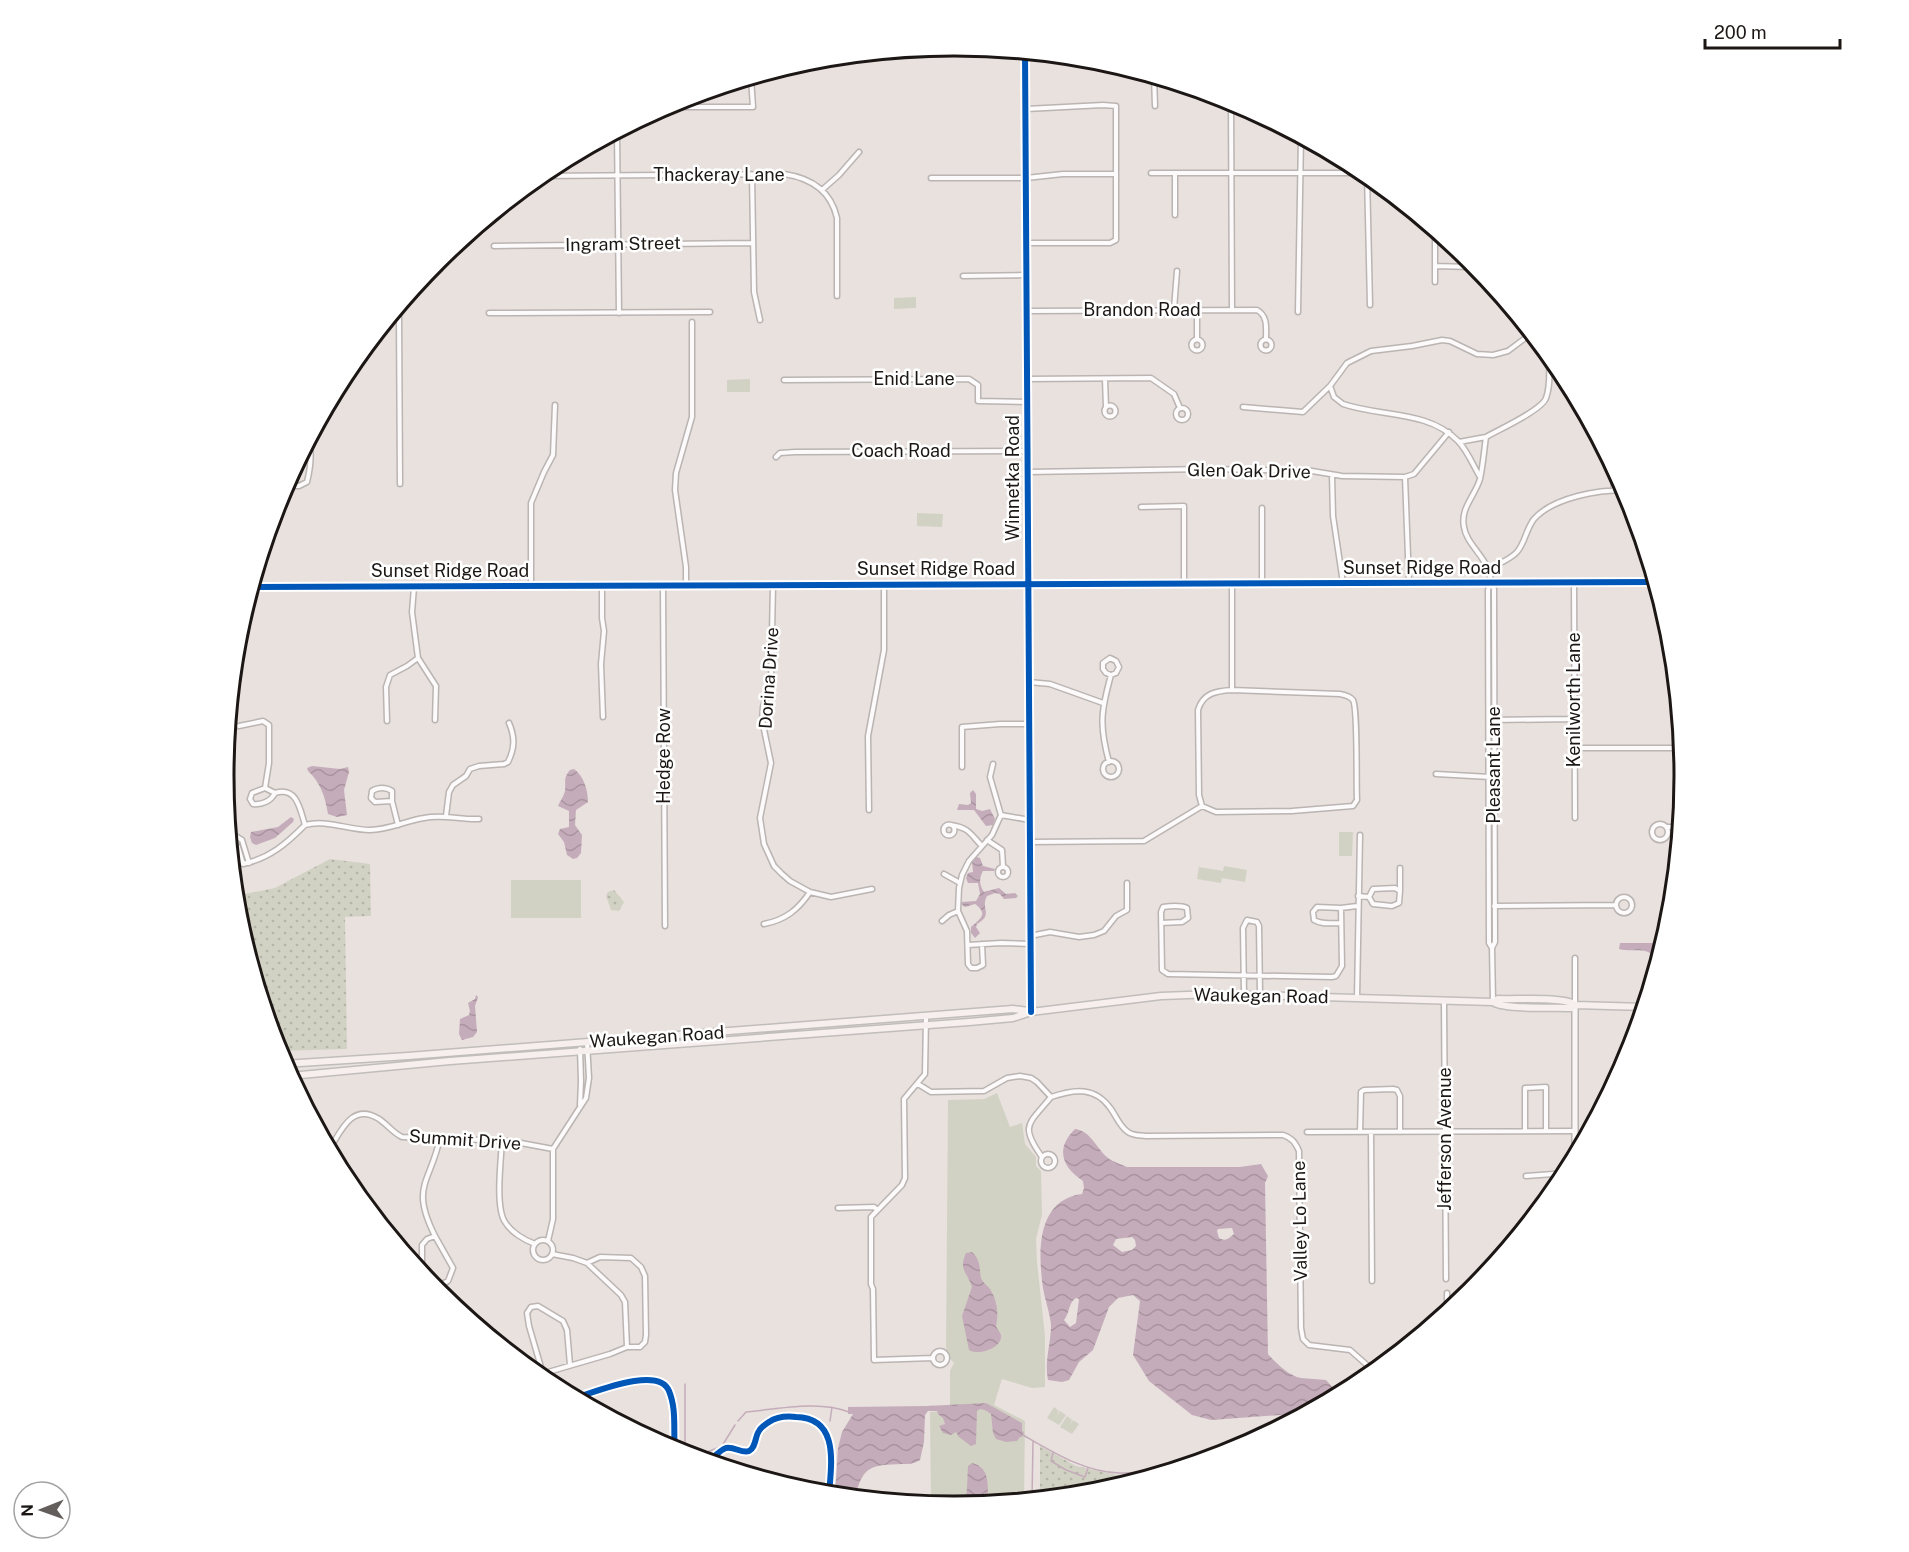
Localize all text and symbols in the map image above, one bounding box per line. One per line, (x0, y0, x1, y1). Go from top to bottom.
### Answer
scale bar (1705, 12, 1840, 50)
text: 200 m (1714, 22, 1767, 43)
street label: Thackeray Lane (653, 164, 785, 185)
street label: Ingram Street (565, 232, 681, 255)
street label: Brandon Road (1083, 299, 1201, 320)
street label: Enid Lane (873, 368, 955, 389)
street label: Winnetka Road (1002, 415, 1023, 541)
street label: Coach Road (851, 440, 951, 461)
street label: Glen Oak Drive (1187, 459, 1311, 482)
street label: Sunset Ridge Road (1343, 557, 1501, 578)
street label: Sunset Ridge Road (857, 558, 1015, 579)
street label: Sunset Ridge Road (371, 560, 529, 581)
street label: Dorina Drive (754, 626, 783, 730)
street label: Kenilworth Lane (1563, 632, 1584, 768)
street label: Pleasant Lane (1483, 706, 1504, 824)
street label: Hedge Row (653, 708, 674, 804)
street label: Waukegan Road (1193, 984, 1329, 1007)
street label: Waukegan Road (589, 1021, 725, 1052)
street label: Jefferson Avenue (1434, 1067, 1455, 1211)
street label: Summit Drive (408, 1125, 522, 1154)
street label: Valley Lo Lane (1288, 1161, 1311, 1281)
north arrow (12, 1480, 72, 1540)
text: N (18, 1504, 37, 1517)

